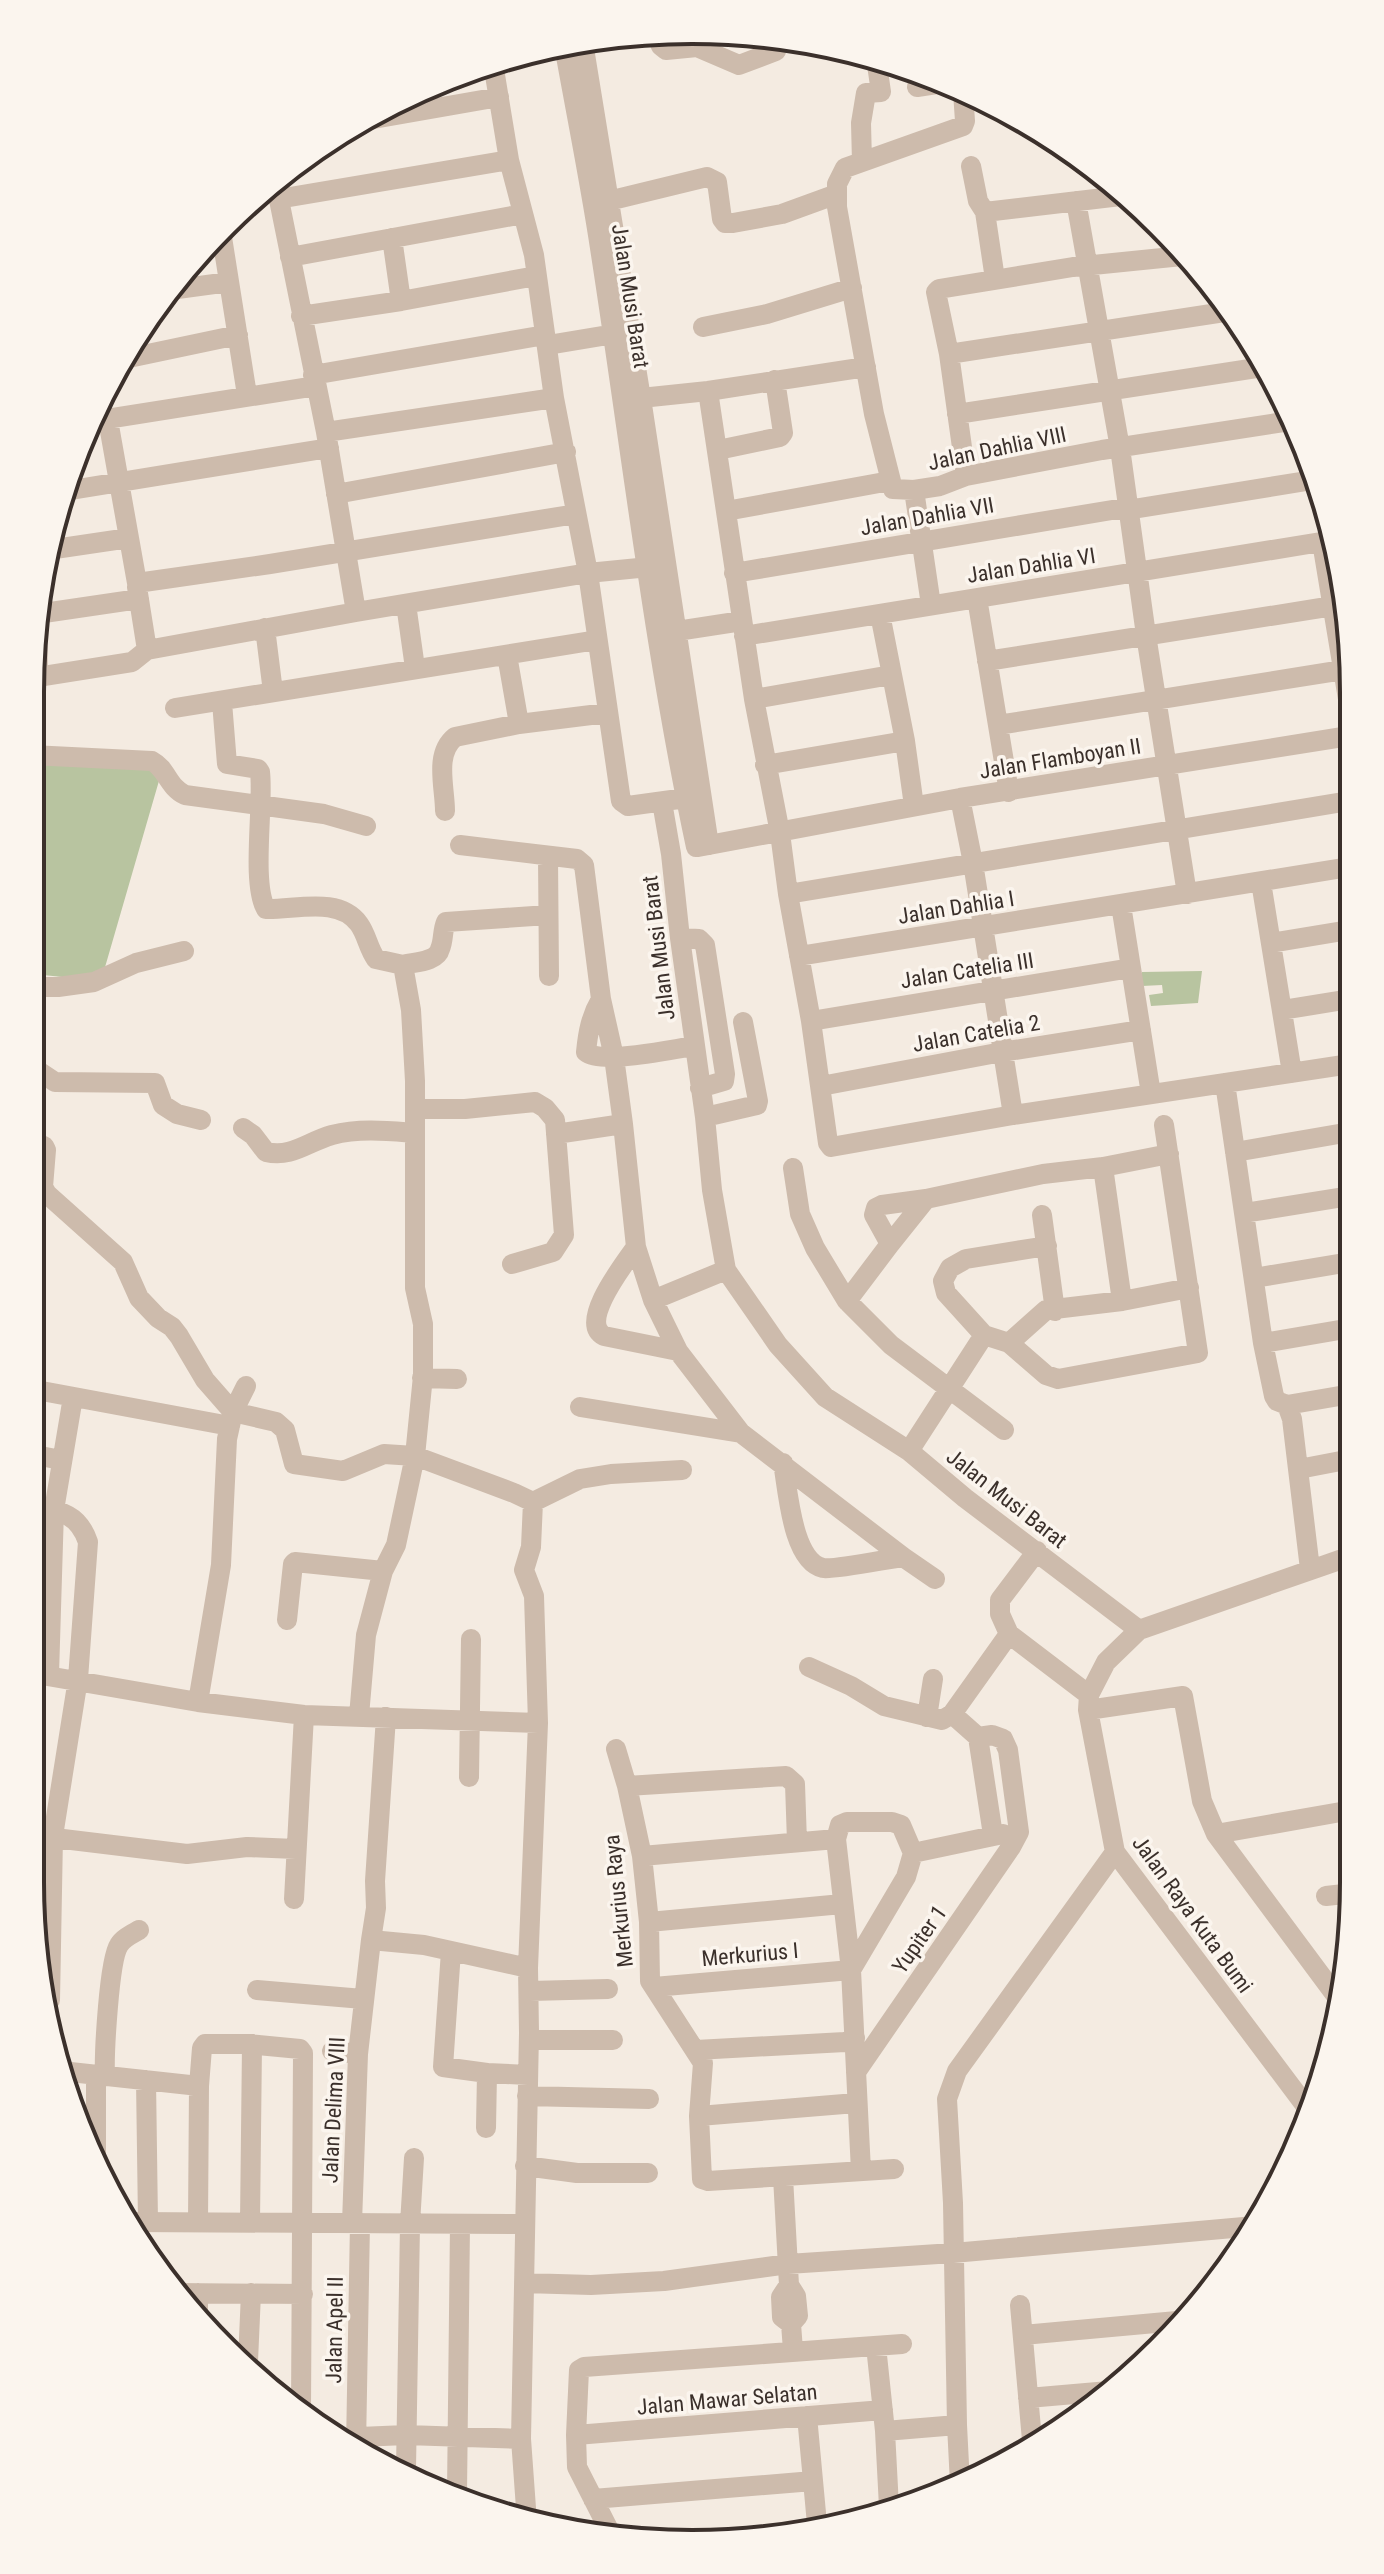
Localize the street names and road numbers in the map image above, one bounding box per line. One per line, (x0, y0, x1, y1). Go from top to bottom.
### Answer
street label: Jalan Musi Barat (607, 222, 654, 370)
street label: Jalan Dahlia VIII (926, 422, 1069, 475)
street label: Jalan Dahlia VII (858, 492, 996, 541)
street label: Jalan Dahlia VI (965, 543, 1097, 588)
street label: Jalan Flamboyan II (978, 733, 1143, 784)
street label: Jalan Musi Barat (637, 874, 680, 1022)
street label: Jalan Dahlia I (896, 886, 1016, 929)
street label: Jalan Catelia III (899, 948, 1035, 993)
street label: Jalan Catelia 2 (910, 1010, 1042, 1057)
street label: Jalan Musi Barat (942, 1444, 1072, 1553)
street label: Jalan Raya Kuta Bumi (1127, 1831, 1258, 1998)
street label: Merkurius Raya (599, 1833, 638, 1969)
street label: Yupiter 1 (887, 1901, 952, 1978)
street label: Merkurius I (701, 1938, 800, 1971)
street label: Jalan Delima VIII (317, 2036, 350, 2184)
street label: Jalan Apel II (321, 2276, 348, 2384)
street label: Jalan Mawar Selatan (636, 2379, 818, 2420)

